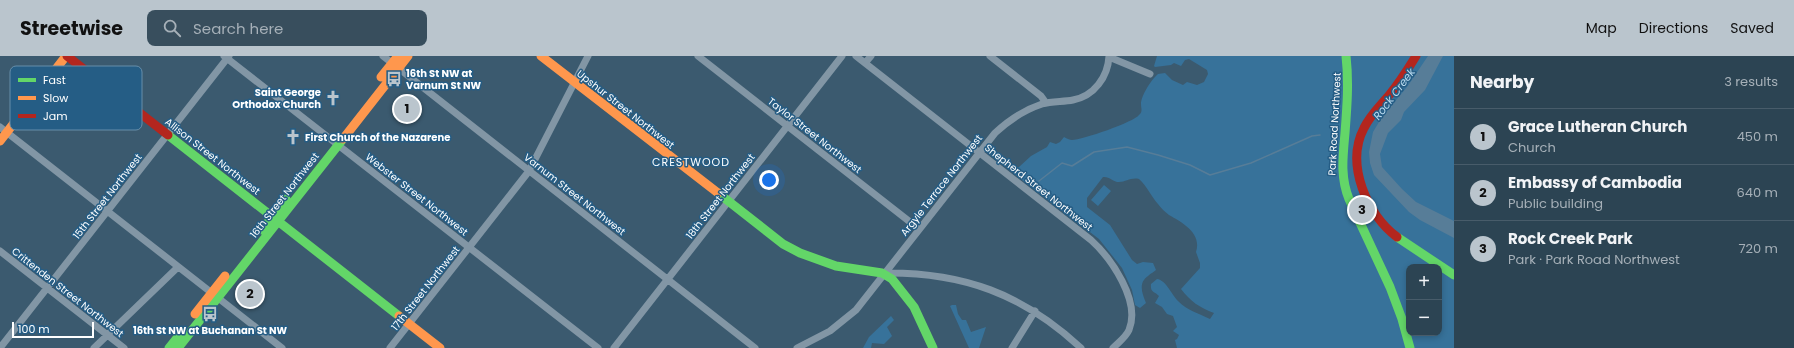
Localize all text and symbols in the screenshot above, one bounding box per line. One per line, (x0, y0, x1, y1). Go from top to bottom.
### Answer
search box (147, 10, 427, 46)
text: Streetwise (20, 15, 123, 42)
icon: search (161, 17, 183, 39)
text: Search here (193, 18, 283, 39)
text: Map (1586, 18, 1617, 38)
text: Directions (1639, 18, 1708, 38)
text: Saved (1730, 18, 1774, 38)
water label: Rock Creek (1369, 64, 1420, 123)
legend (10, 66, 142, 130)
place label: 16th St NW at Varnum St NW (406, 66, 481, 93)
street label: Upshur Street Northwest (574, 66, 678, 153)
bus stop icon: 16th St NW at Varnum St NW (385, 70, 403, 88)
text: Nearby (1470, 70, 1534, 94)
text: Fast (43, 72, 66, 88)
street label: Park Road Northwest (1324, 72, 1345, 176)
text: 3 results (1724, 72, 1778, 91)
place label: Saint George Orthodox Church (232, 85, 321, 112)
church icon: Saint George Orthodox Church (324, 89, 342, 107)
text: Slow (43, 90, 68, 106)
pin: 1 (394, 94, 420, 124)
street label: Taylor Street Northwest (765, 94, 865, 177)
text: Jam (43, 108, 68, 124)
street label: Allison Street Northwest (162, 114, 264, 199)
text: Grace Lutheran Church (1508, 116, 1687, 137)
text: 1 (1481, 127, 1485, 146)
text: 450 m (1737, 127, 1778, 146)
church icon: First Church of the Nazarene (284, 128, 302, 146)
place label: First Church of the Nazarene (305, 130, 450, 145)
street label: Argyle Terrace Northwest (897, 131, 986, 239)
text: Church (1508, 138, 1556, 157)
street label: Shepherd Street Northwest (982, 140, 1096, 235)
street label: 16th Street Northwest (246, 149, 323, 241)
street label: 15th Street Northwest (69, 150, 146, 242)
street label: Webster Street Northwest (362, 150, 471, 239)
street label: Varnum Street Northwest (521, 150, 629, 239)
street label: 18th Street Northwest (682, 150, 759, 242)
district label: CRESTWOOD (652, 154, 730, 170)
your location (759, 170, 779, 190)
text: Embassy of Cambodia (1508, 172, 1682, 193)
text: 2 (1479, 183, 1487, 202)
text: 640 m (1737, 183, 1778, 202)
text: Public building (1508, 194, 1603, 213)
pin: 3 (1349, 195, 1375, 225)
text: Rock Creek Park (1508, 228, 1633, 249)
text: 3 (1479, 239, 1487, 258)
text: 720 m (1738, 239, 1778, 258)
street label: 17th Street Northwest (388, 243, 463, 334)
street label: Crittenden Street Northwest (9, 244, 127, 341)
text: Park · Park Road Northwest (1508, 250, 1680, 269)
map controls (1406, 264, 1442, 336)
button: + (1406, 264, 1442, 300)
pin: 2 (237, 279, 263, 309)
button: − (1406, 300, 1442, 336)
bus stop icon: 16th St NW at Buchanan St NW (201, 305, 219, 323)
scale bar (12, 320, 94, 339)
text: 100 m (18, 321, 50, 337)
place label: 16th St NW at Buchanan St NW (133, 323, 288, 338)

